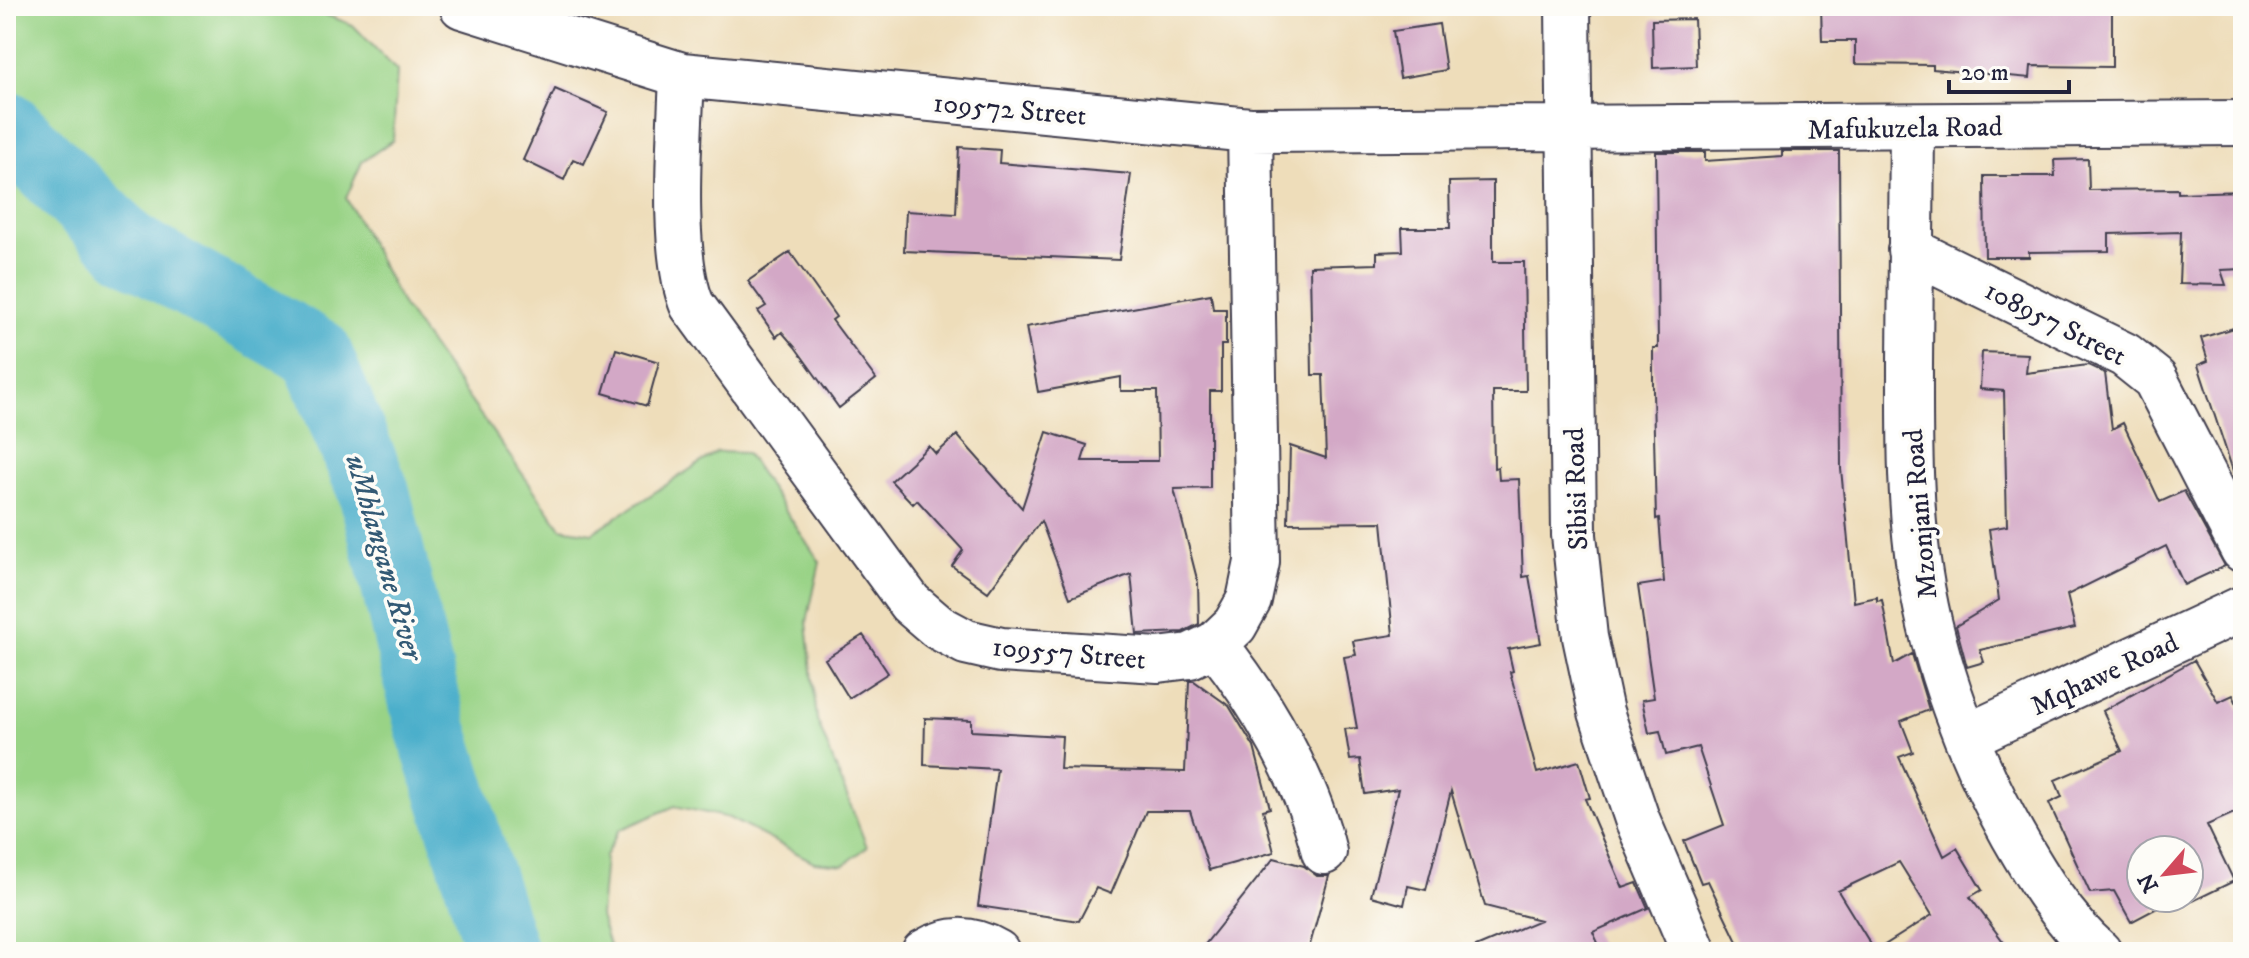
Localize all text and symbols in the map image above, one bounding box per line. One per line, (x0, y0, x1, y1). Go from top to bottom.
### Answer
scale bar (1949, 44, 2069, 94)
text: 20 m (1961, 58, 2009, 88)
street label: 109572 Street (932, 85, 1088, 134)
street label: Mafukuzela Road (1807, 109, 2003, 148)
street label: 108957 Street (1979, 273, 2132, 374)
street label: Sibisi Road (1557, 427, 1596, 551)
street label: Mzonjani Road (1896, 427, 1945, 600)
water label: uMhlangane River (337, 450, 431, 667)
street label: Mqhawe Road (2025, 625, 2184, 724)
street label: 109557 Street (991, 629, 1147, 678)
north arrow (2125, 834, 2205, 914)
text: N (2133, 868, 2165, 897)

